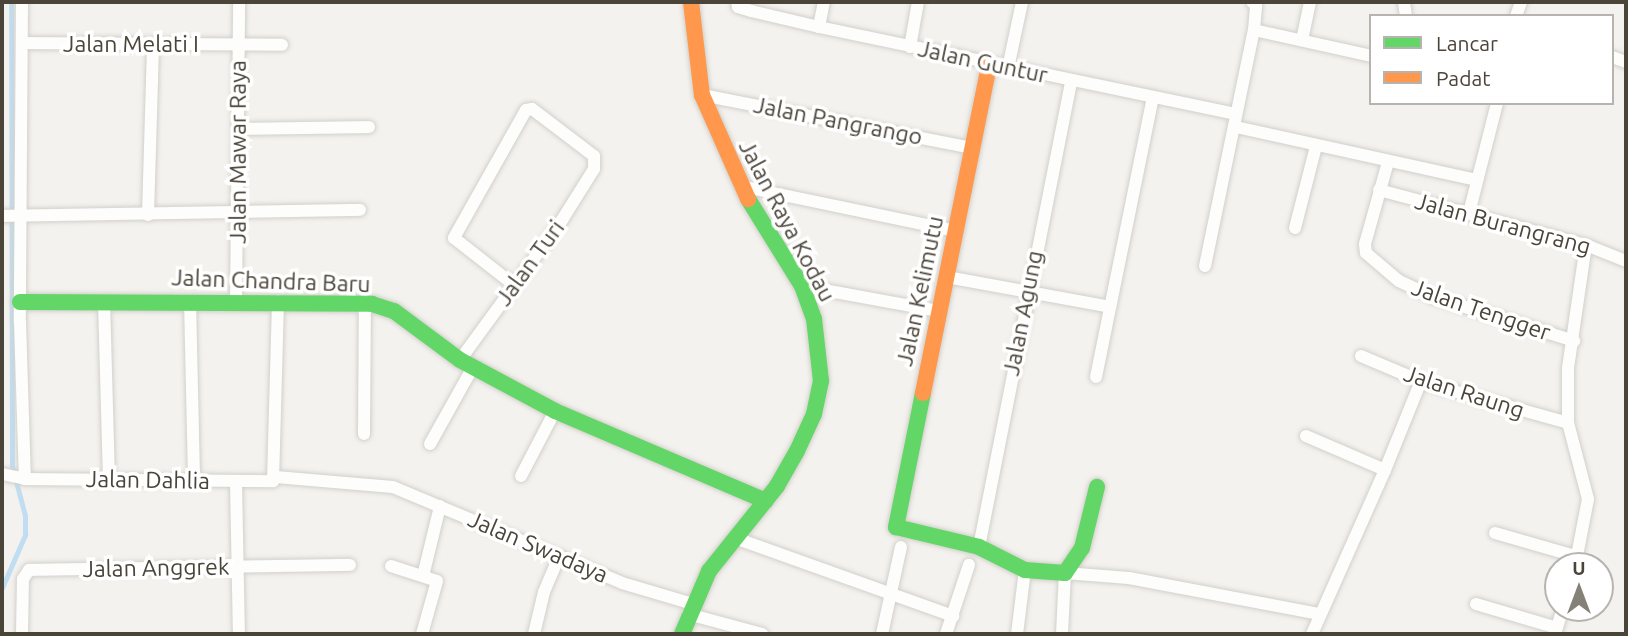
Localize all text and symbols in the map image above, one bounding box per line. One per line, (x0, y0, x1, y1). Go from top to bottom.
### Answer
legend (1369, 14, 1614, 105)
street label: Jalan Melati I (63, 30, 199, 58)
text: Lancar (1436, 31, 1498, 55)
street label: Jalan Guntur (916, 35, 1050, 89)
street label: Jalan Mawar Raya (224, 60, 252, 244)
text: Padat (1436, 66, 1491, 90)
street label: Jalan Pangrango (751, 91, 925, 151)
street label: Jalan Raya Kodau (733, 135, 841, 307)
street label: Jalan Burangrang (1412, 187, 1594, 261)
street label: Jalan Kelimutu (891, 213, 949, 369)
street label: Jalan Turi (490, 215, 570, 311)
street label: Jalan Agung (997, 248, 1049, 378)
street label: Jalan Chandra Baru (171, 264, 371, 298)
street label: Jalan Tengger (1408, 273, 1554, 347)
street label: Jalan Raung (1400, 360, 1528, 424)
street label: Jalan Dahlia (86, 465, 210, 495)
street label: Jalan Swadaya (464, 505, 612, 589)
north arrow (1544, 552, 1614, 622)
street label: Jalan Anggrek (82, 553, 230, 583)
text: U (1572, 557, 1586, 579)

